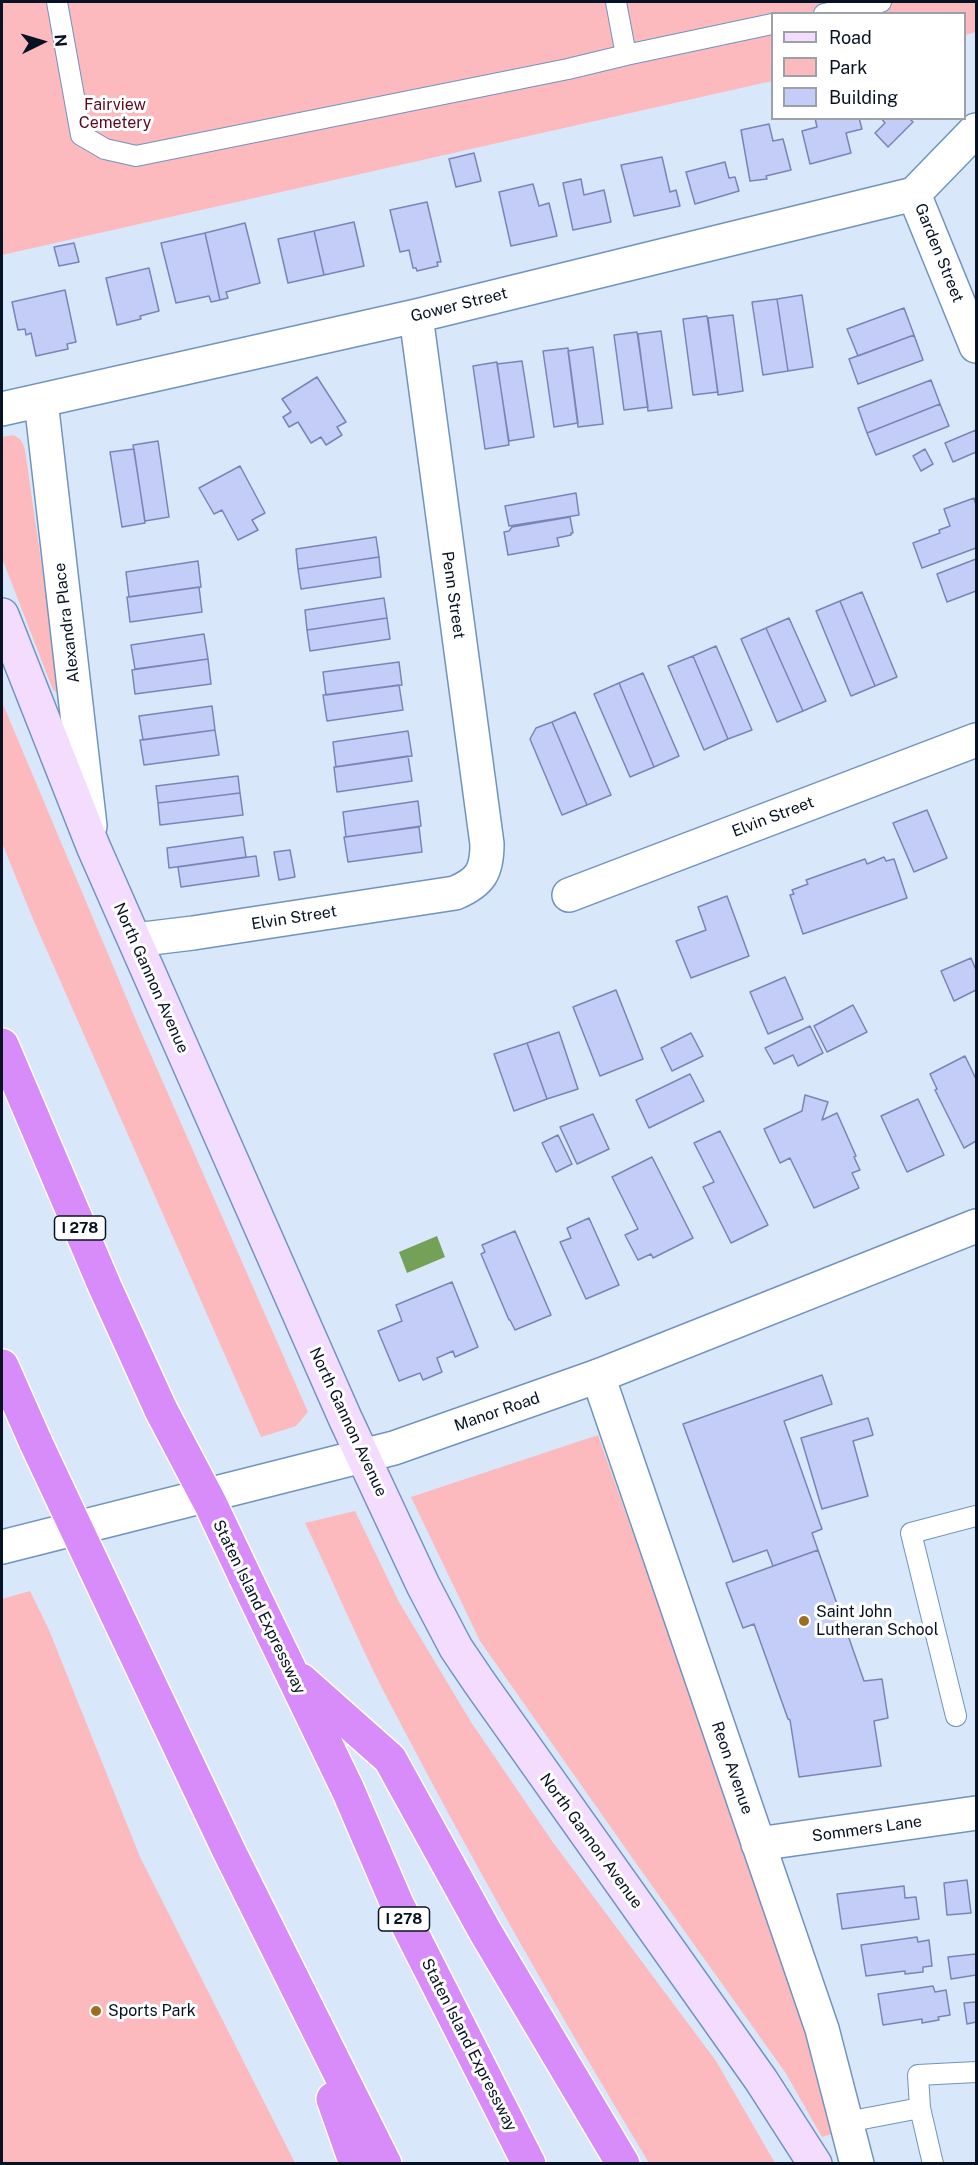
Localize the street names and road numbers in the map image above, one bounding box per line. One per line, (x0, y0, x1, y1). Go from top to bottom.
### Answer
street label: Garden Street (910, 201, 968, 305)
street label: Gower Street (409, 284, 509, 326)
street label: Penn Street (437, 550, 469, 640)
street label: Alexandra Place (50, 562, 84, 684)
street label: Elvin Street (729, 793, 817, 841)
street label: North Gannon Avenue (109, 900, 193, 1056)
street label: Elvin Street (250, 902, 338, 934)
road number: I 278 (54, 1216, 106, 1240)
street label: North Gannon Avenue (305, 1344, 391, 1500)
street label: Manor Road (452, 1388, 542, 1436)
street label: Staten Island Expressway (208, 1517, 310, 1697)
street label: Reon Avenue (707, 1719, 757, 1817)
street label: North Gannon Avenue (535, 1770, 647, 1912)
street label: Sommers Lane (811, 1812, 923, 1846)
road number: I 278 (378, 1907, 430, 1931)
street label: Staten Island Expressway (417, 1955, 521, 2135)

